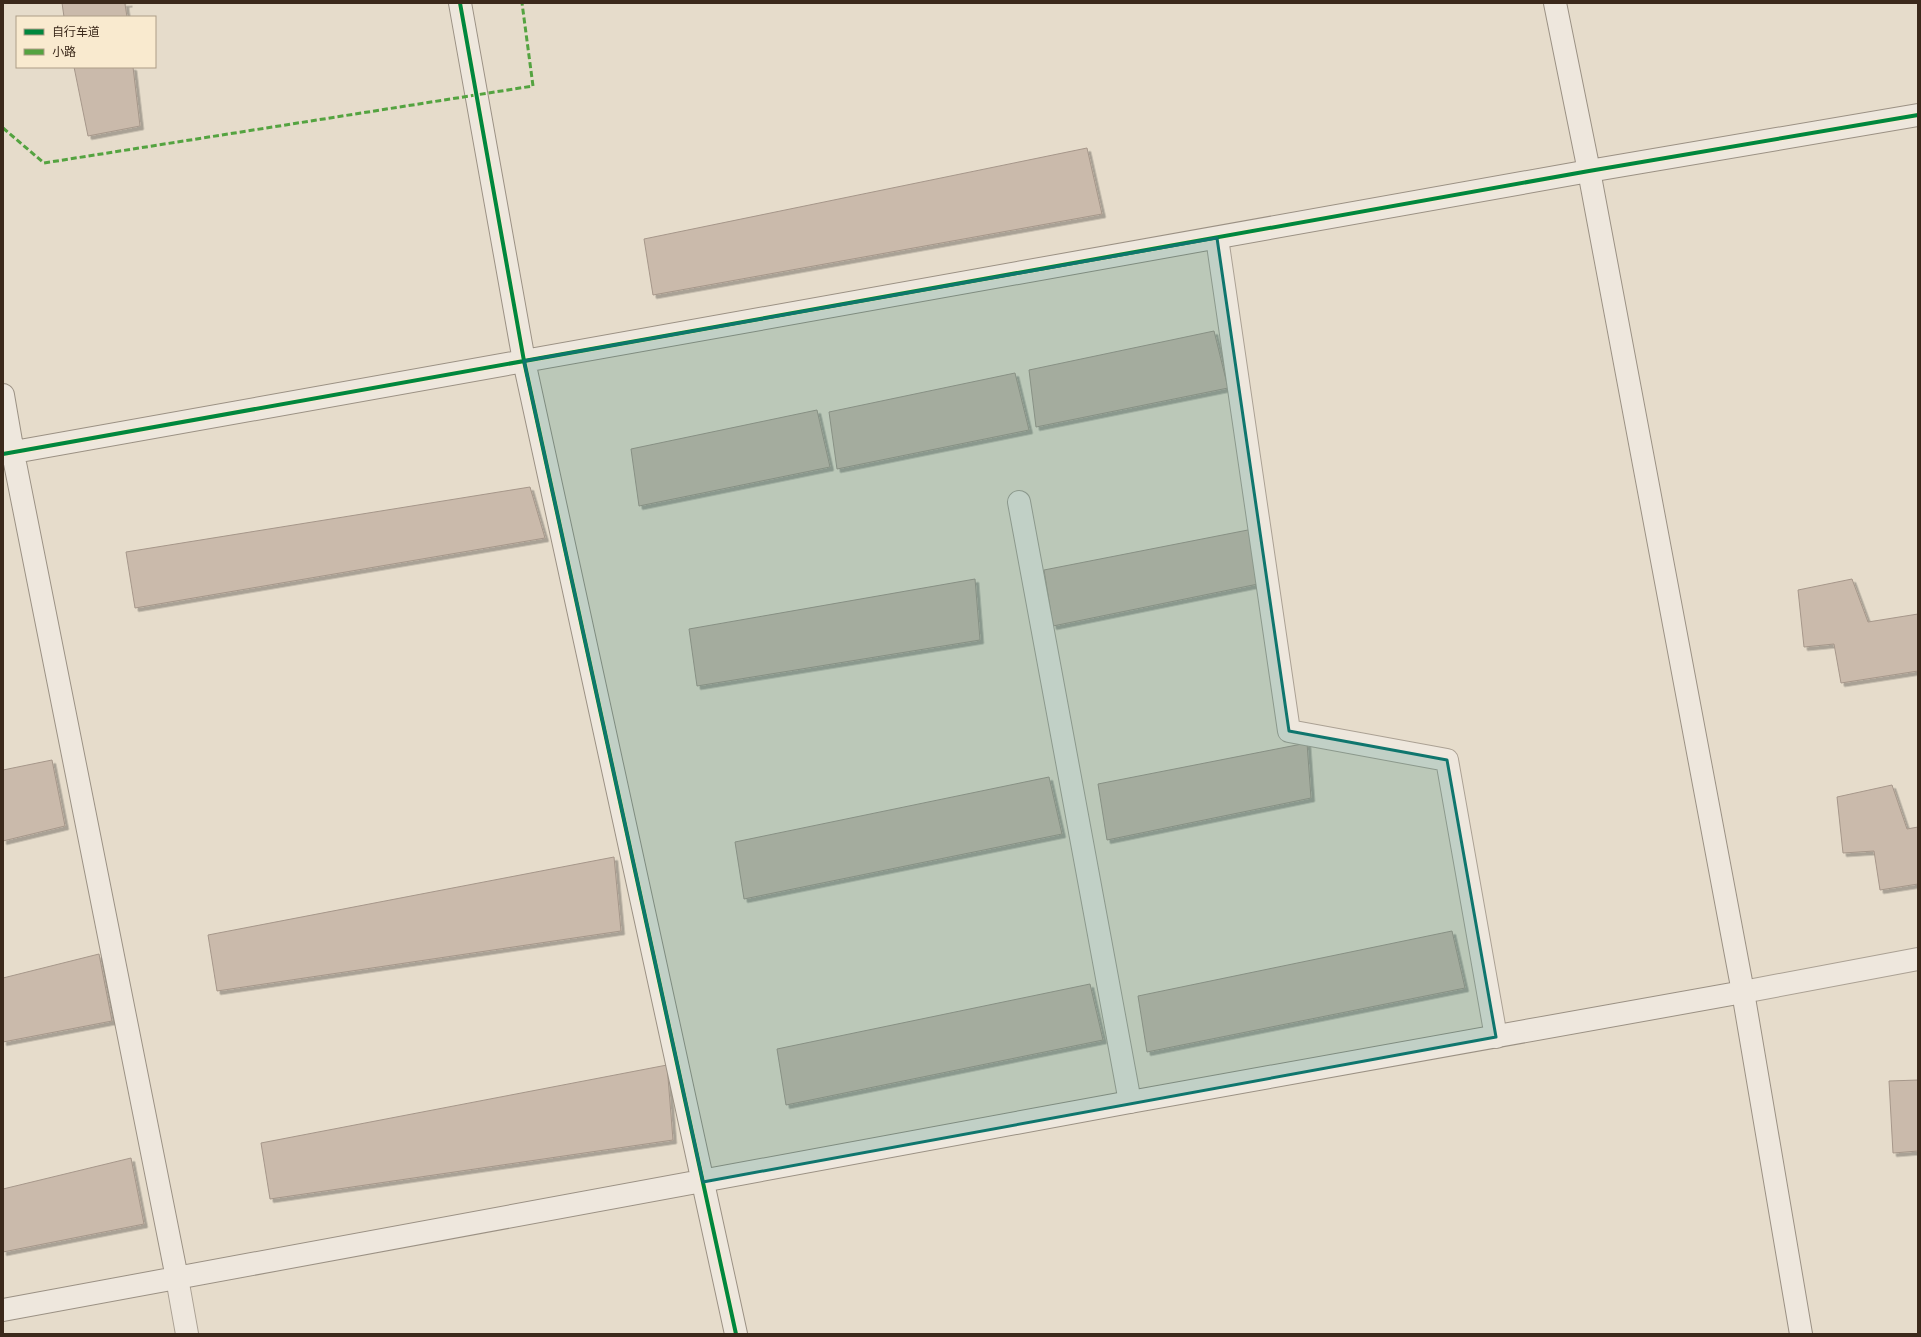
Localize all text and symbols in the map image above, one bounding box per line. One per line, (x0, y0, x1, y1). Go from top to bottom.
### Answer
legend (16, 16, 156, 68)
text: 自行车道 (52, 25, 100, 39)
text: 小路 (52, 45, 76, 59)

